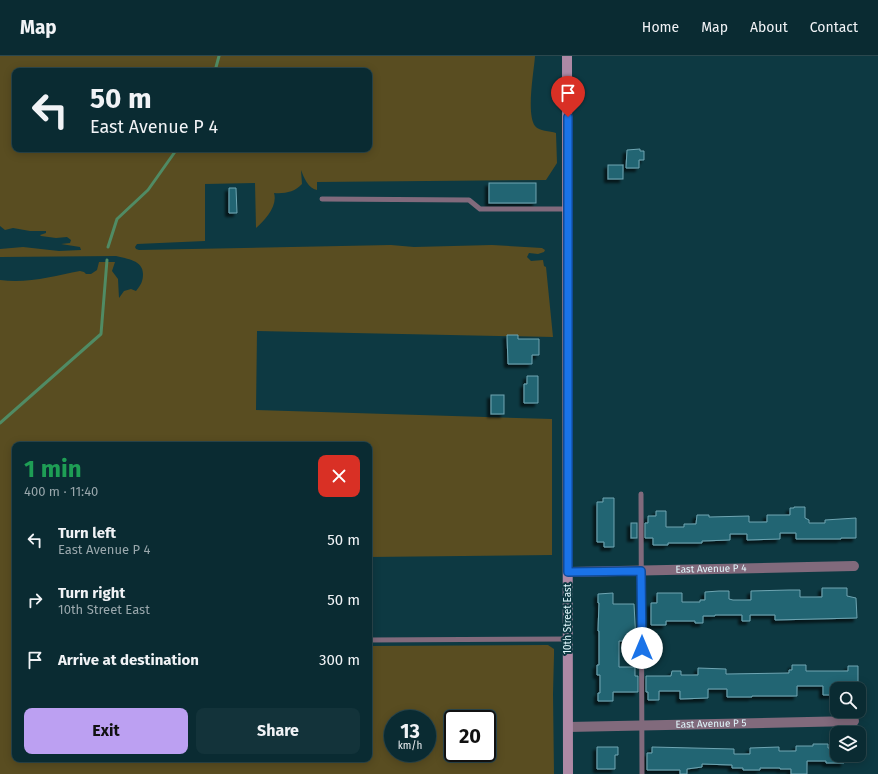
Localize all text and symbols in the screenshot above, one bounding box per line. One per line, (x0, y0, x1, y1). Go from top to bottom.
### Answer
text: Map (20, 16, 57, 39)
text: Home (642, 19, 679, 36)
text: Map (701, 19, 728, 36)
text: About (750, 19, 788, 36)
text: Contact (810, 19, 858, 36)
pin (551, 76, 585, 117)
text: 50 m (90, 82, 152, 115)
icon: arrive (557, 82, 579, 104)
icon: left (24, 84, 76, 136)
text: East Avenue P 4 (90, 116, 218, 138)
text: 1 min (24, 455, 82, 483)
button: close (318, 455, 360, 497)
text: 400 m · 11:40 (24, 484, 98, 499)
text: Turn left (58, 524, 116, 542)
icon: left (24, 529, 46, 551)
text: 50 m (327, 531, 360, 549)
text: East Avenue P 4 (58, 542, 150, 557)
street label: East Avenue P 4 (675, 562, 747, 576)
street label: 10th Street East (562, 583, 574, 654)
text: Turn right (58, 584, 125, 602)
icon: right (24, 589, 46, 611)
text: 50 m (327, 591, 360, 609)
text: 10th Street East (58, 602, 150, 617)
position arrow (621, 627, 663, 669)
icon: arrive (24, 649, 46, 671)
text: Arrive at destination (58, 651, 199, 669)
text: 300 m (319, 651, 360, 669)
map controls (830, 682, 866, 762)
button: search (830, 682, 866, 718)
button: Exit (24, 708, 188, 754)
button: Share (196, 708, 360, 754)
speed limit sign: 20 (444, 710, 496, 762)
street label: East Avenue P 5 (675, 717, 747, 731)
text: 13 (400, 719, 420, 743)
button: layers (830, 726, 866, 762)
text: km/h (398, 740, 422, 752)

